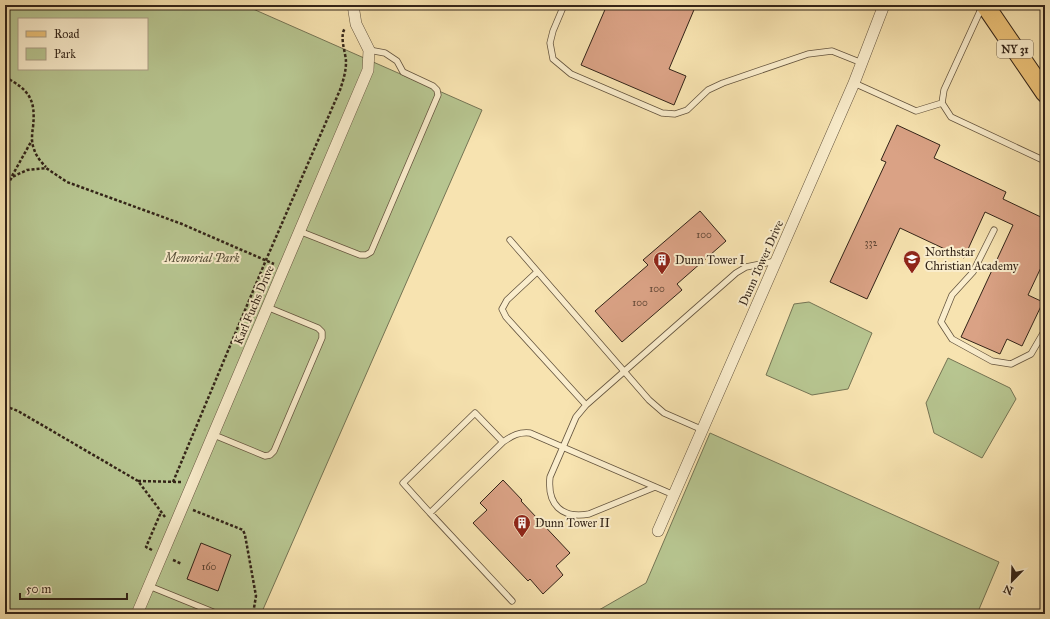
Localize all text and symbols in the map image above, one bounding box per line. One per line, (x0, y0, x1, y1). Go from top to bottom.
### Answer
legend (18, 18, 148, 70)
text: Road (54, 27, 80, 41)
road number: NY 31 (997, 40, 1033, 58)
text: Park (54, 47, 76, 61)
street label: Dunn Tower Drive (736, 218, 786, 308)
house number: 100 (696, 229, 712, 241)
house number: 332 (865, 237, 878, 249)
place label: Northstar Christian Academy (925, 245, 1019, 273)
school or university icon: Northstar Christian Academy (902, 249, 922, 274)
building icon: Dunn Tower I (652, 250, 672, 275)
park label: Memorial Park (163, 251, 240, 265)
place label: Dunn Tower I (675, 253, 745, 267)
street label: Karl Fuchs Drive (231, 263, 277, 347)
house number: 100 (649, 283, 665, 295)
house number: 100 (632, 297, 648, 309)
building icon: Dunn Tower II (512, 513, 532, 538)
place label: Dunn Tower II (535, 516, 610, 530)
house number: 160 (202, 561, 217, 573)
north arrow (992, 561, 1032, 601)
scale bar (20, 575, 127, 601)
text: 50 m (26, 582, 51, 596)
text: N (1001, 582, 1015, 598)

